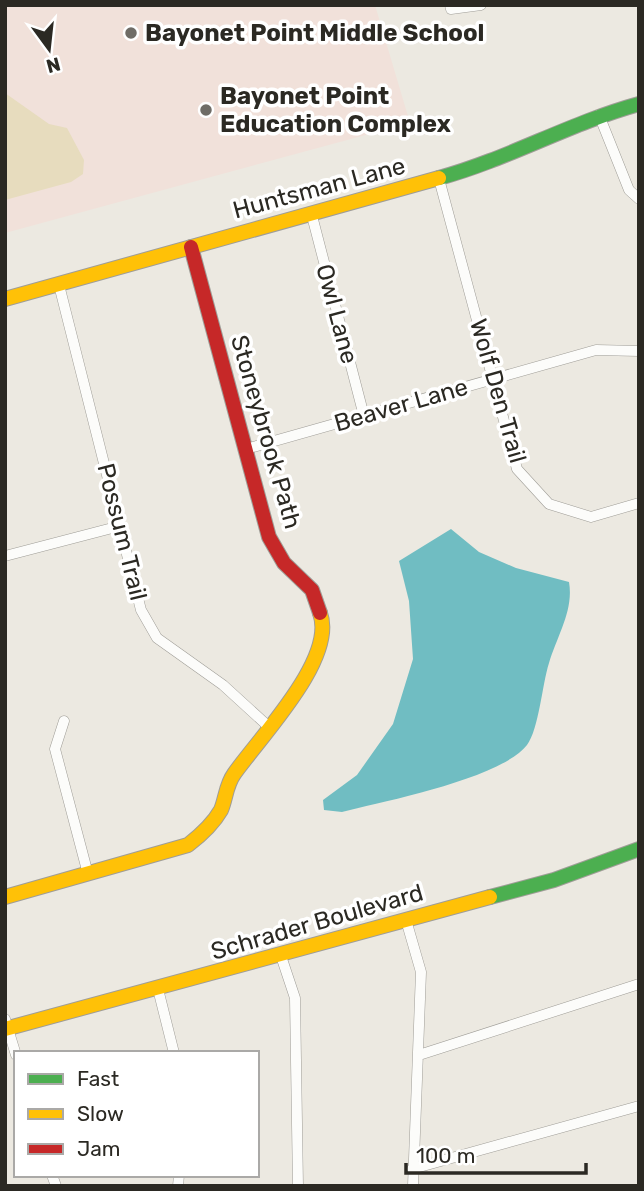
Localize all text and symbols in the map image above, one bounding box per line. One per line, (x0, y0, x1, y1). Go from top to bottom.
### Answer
north arrow (14, 14, 84, 84)
place label: Bayonet Point Middle School (145, 19, 484, 47)
marker: Bayonet Point Middle School (123, 25, 139, 41)
text: N (44, 52, 63, 78)
place label: Bayonet Point Education Complex (220, 82, 451, 138)
marker: Bayonet Point Education Complex (198, 102, 214, 118)
street label: Huntsman Lane (230, 152, 408, 224)
street label: Owl Lane (310, 261, 364, 367)
street label: Wolf Den Trail (464, 316, 532, 466)
street label: Stoneybrook Path (225, 332, 307, 532)
street label: Beaver Lane (331, 373, 471, 437)
street label: Possum Trail (91, 461, 153, 603)
street label: Schrader Boulevard (208, 878, 426, 966)
legend (14, 1051, 259, 1177)
text: Fast (77, 1066, 119, 1091)
text: Slow (77, 1101, 124, 1126)
scale bar (406, 1132, 586, 1176)
text: Jam (77, 1136, 121, 1161)
text: 100 m (416, 1143, 475, 1168)

